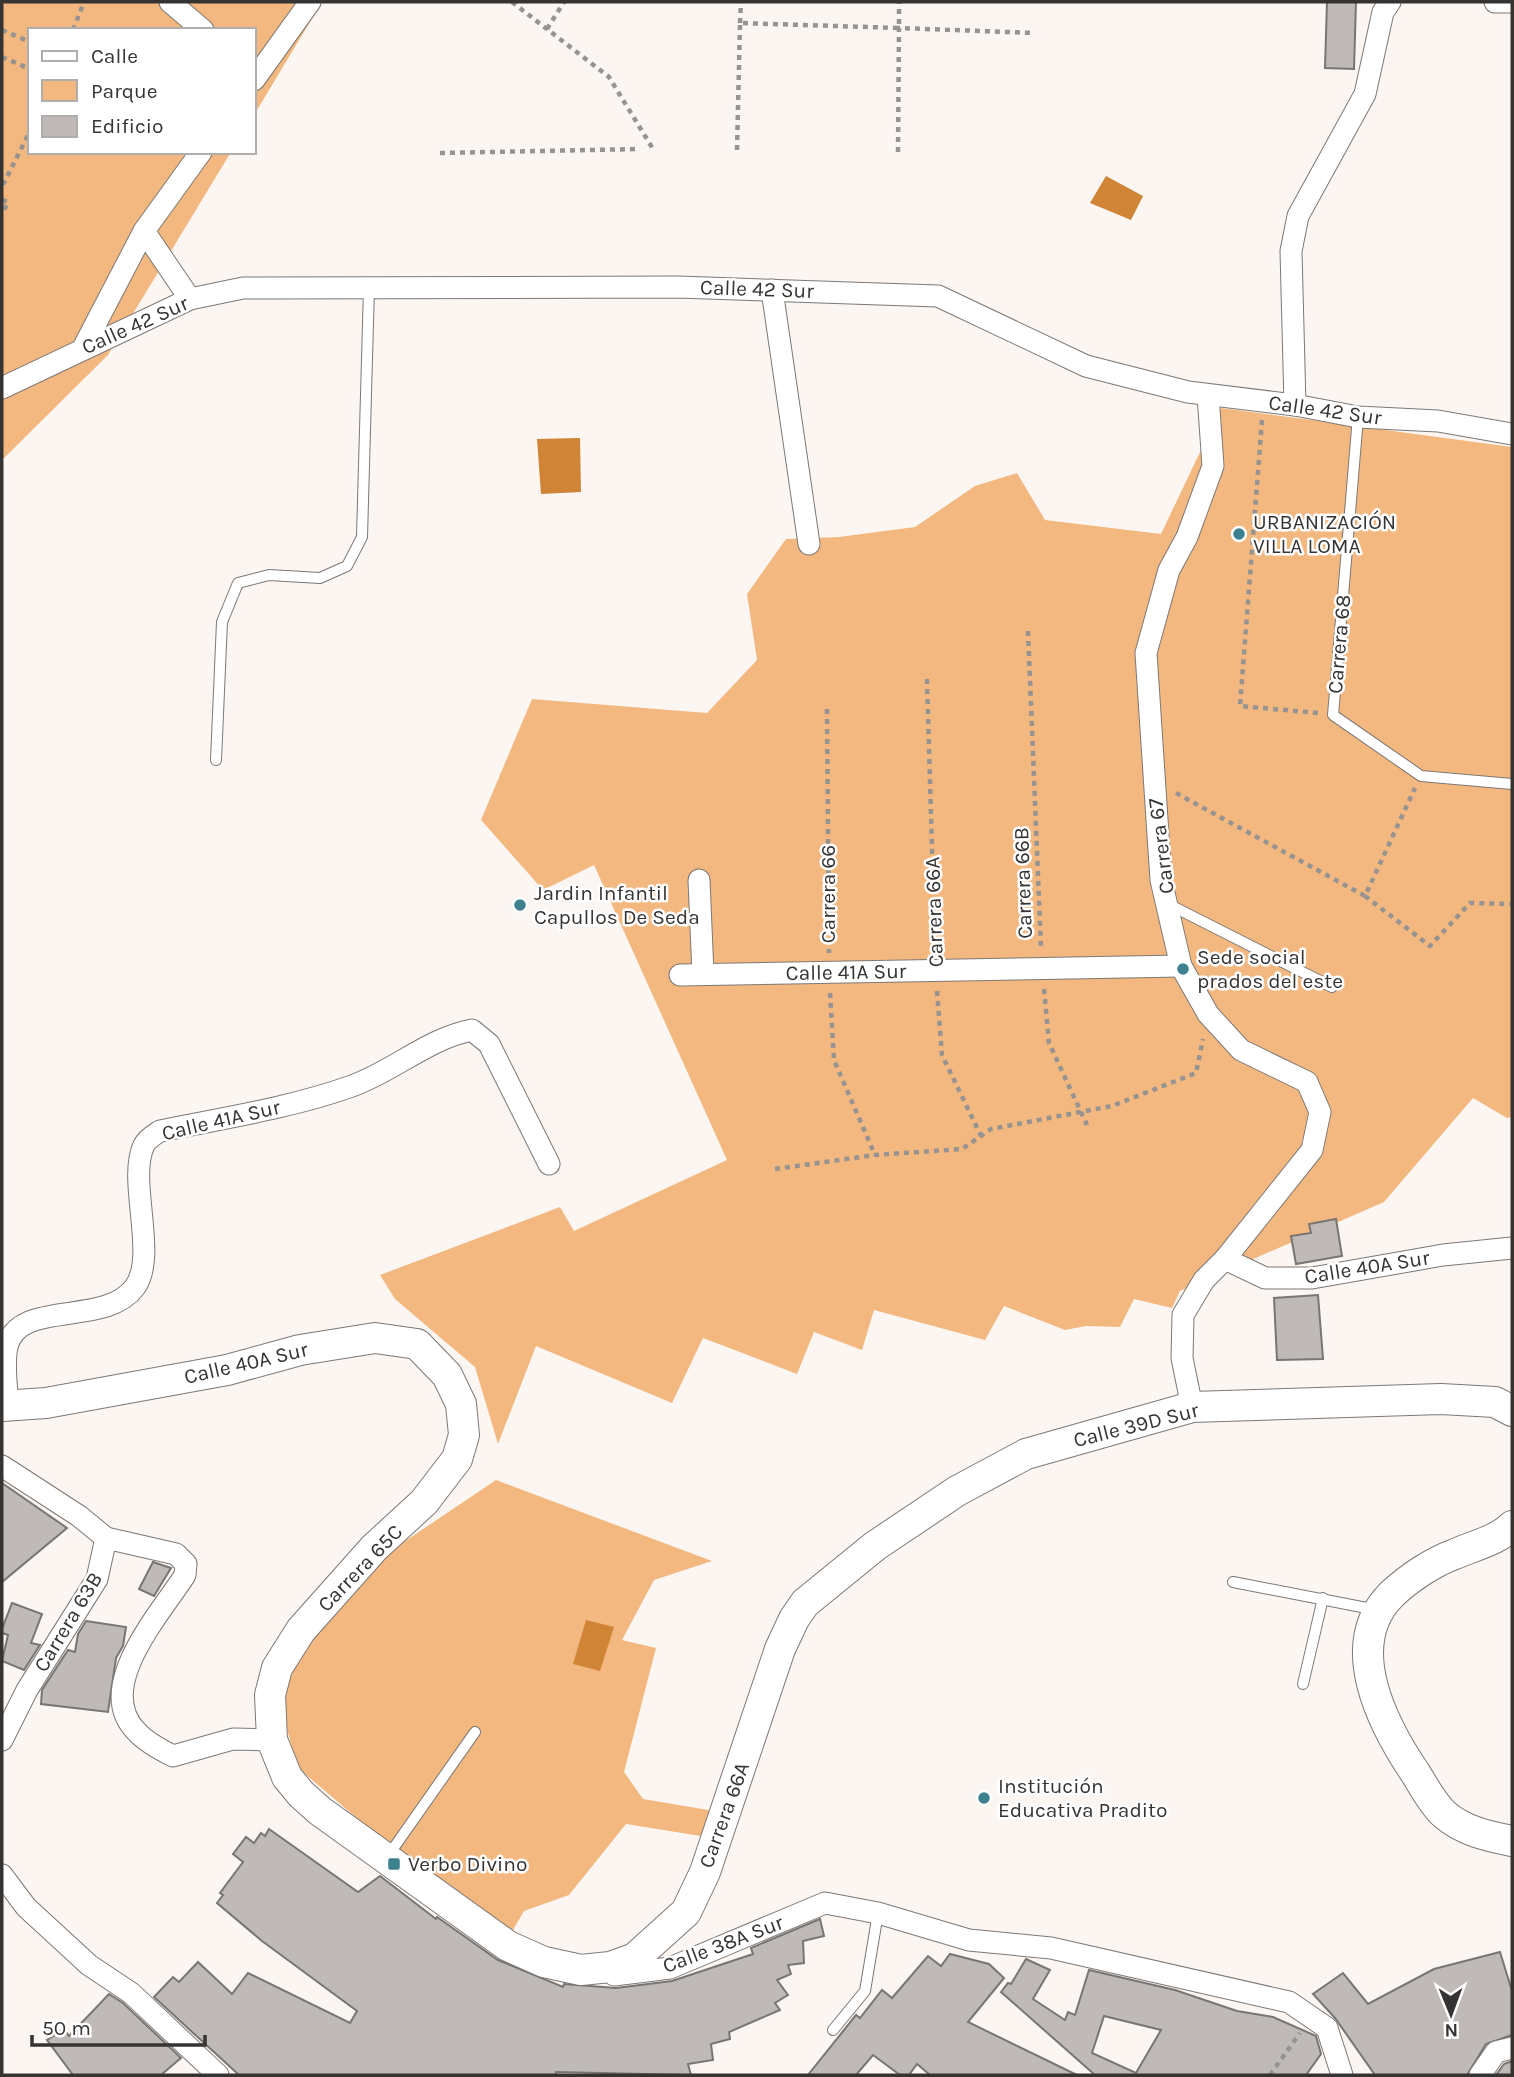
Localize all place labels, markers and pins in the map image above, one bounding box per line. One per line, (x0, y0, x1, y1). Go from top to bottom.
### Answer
place label: URBANIZACIÓN VILLA LOMA (1253, 510, 1396, 558)
marker: URBANIZACIÓN VILLA LOMA (1231, 526, 1247, 542)
place label: Jardin Infantil Capullos De Seda (534, 881, 700, 929)
marker: Jardin Infantil Capullos De Seda (512, 897, 528, 913)
place label: Sede social prados del este (1197, 945, 1343, 993)
marker: Sede social prados del este (1175, 961, 1191, 977)
place label: Institución Educativa Pradito (998, 1774, 1167, 1822)
marker: Institución Educativa Pradito (976, 1790, 992, 1806)
place label: Verbo Divino (408, 1852, 528, 1876)
marker: Verbo Divino (386, 1856, 402, 1872)

